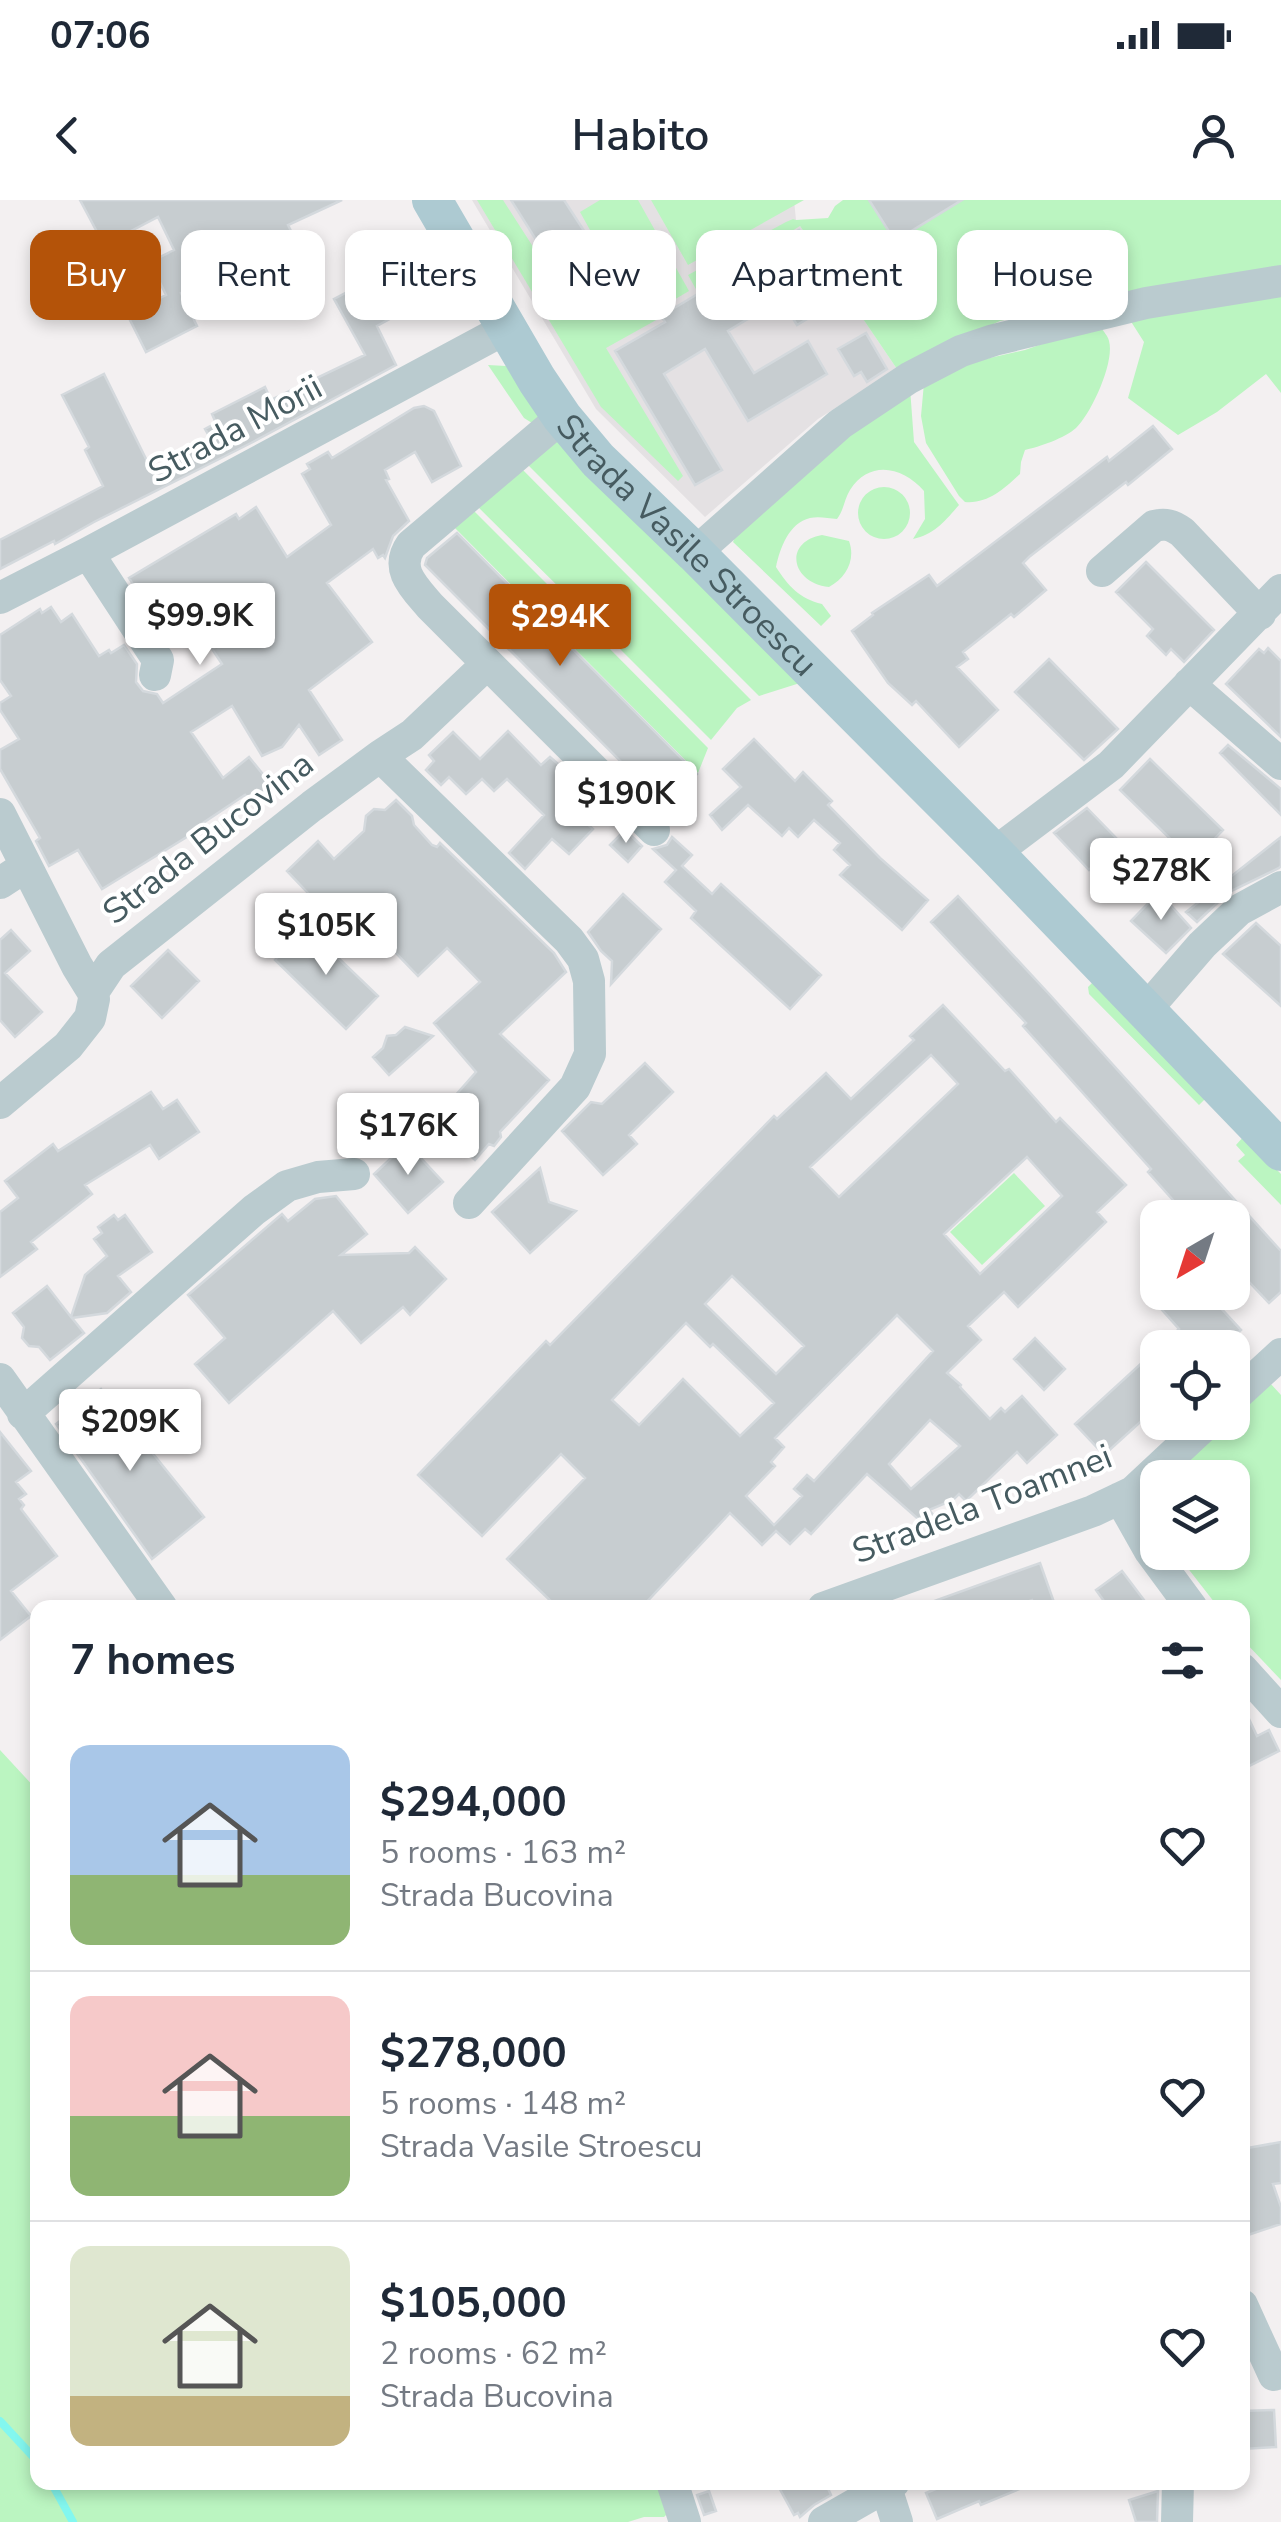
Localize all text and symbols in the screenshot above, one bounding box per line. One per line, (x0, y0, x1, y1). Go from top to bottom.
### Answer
text: 07:06 (50, 10, 151, 61)
text: Habito (572, 105, 709, 166)
icon: back (40, 108, 95, 163)
icon: person (1186, 108, 1241, 163)
chip: Buy (30, 230, 161, 320)
chip: Rent (181, 230, 325, 320)
chip: Filters (345, 230, 512, 320)
chip: New (532, 230, 676, 320)
chip: Apartment (696, 230, 937, 320)
chip: House (957, 230, 1128, 320)
street label: Strada Morii (140, 363, 330, 495)
street label: Strada Vasile Stroescu (546, 404, 828, 686)
pin: $99.9K (119, 583, 281, 668)
pin: $294K (490, 584, 630, 669)
text: $99.9K (147, 594, 253, 637)
text: $294K (511, 595, 609, 638)
street label: Strada Bucovina (93, 741, 323, 935)
pin: $190K (556, 761, 696, 846)
text: $190K (577, 772, 675, 815)
pin: $278K (1091, 838, 1231, 923)
text: $278K (1112, 849, 1210, 892)
pin: $105K (256, 893, 396, 978)
text: $105K (277, 904, 375, 947)
pin: $176K (338, 1093, 478, 1178)
text: $176K (359, 1104, 457, 1147)
north arrow (1140, 1200, 1250, 1310)
map controls (1140, 1200, 1250, 1570)
button: locate (1140, 1330, 1250, 1440)
pin: $209K (60, 1389, 200, 1474)
text: $209K (81, 1400, 179, 1443)
street label: Stradela Toamnei (845, 1433, 1119, 1575)
button: layers (1140, 1460, 1250, 1570)
text: 7 homes (70, 1632, 235, 1689)
icon: filters (1155, 1633, 1210, 1688)
text: $294,000 (380, 1774, 567, 1831)
icon: home (150, 1785, 270, 1905)
icon: heart (1155, 1818, 1210, 1873)
text: 5 rooms · 163 m² (380, 1831, 626, 1874)
text: Strada Bucovina (380, 1874, 614, 1917)
text: $278,000 (380, 2025, 567, 2082)
icon: home (150, 2036, 270, 2156)
icon: heart (1155, 2069, 1210, 2124)
text: 5 rooms · 148 m² (380, 2082, 626, 2125)
text: Strada Vasile Stroescu (380, 2125, 703, 2168)
text: $105,000 (380, 2275, 567, 2332)
icon: home (150, 2286, 270, 2406)
icon: heart (1155, 2319, 1210, 2374)
text: 2 rooms · 62 m² (380, 2332, 607, 2375)
text: Strada Bucovina (380, 2375, 614, 2418)

